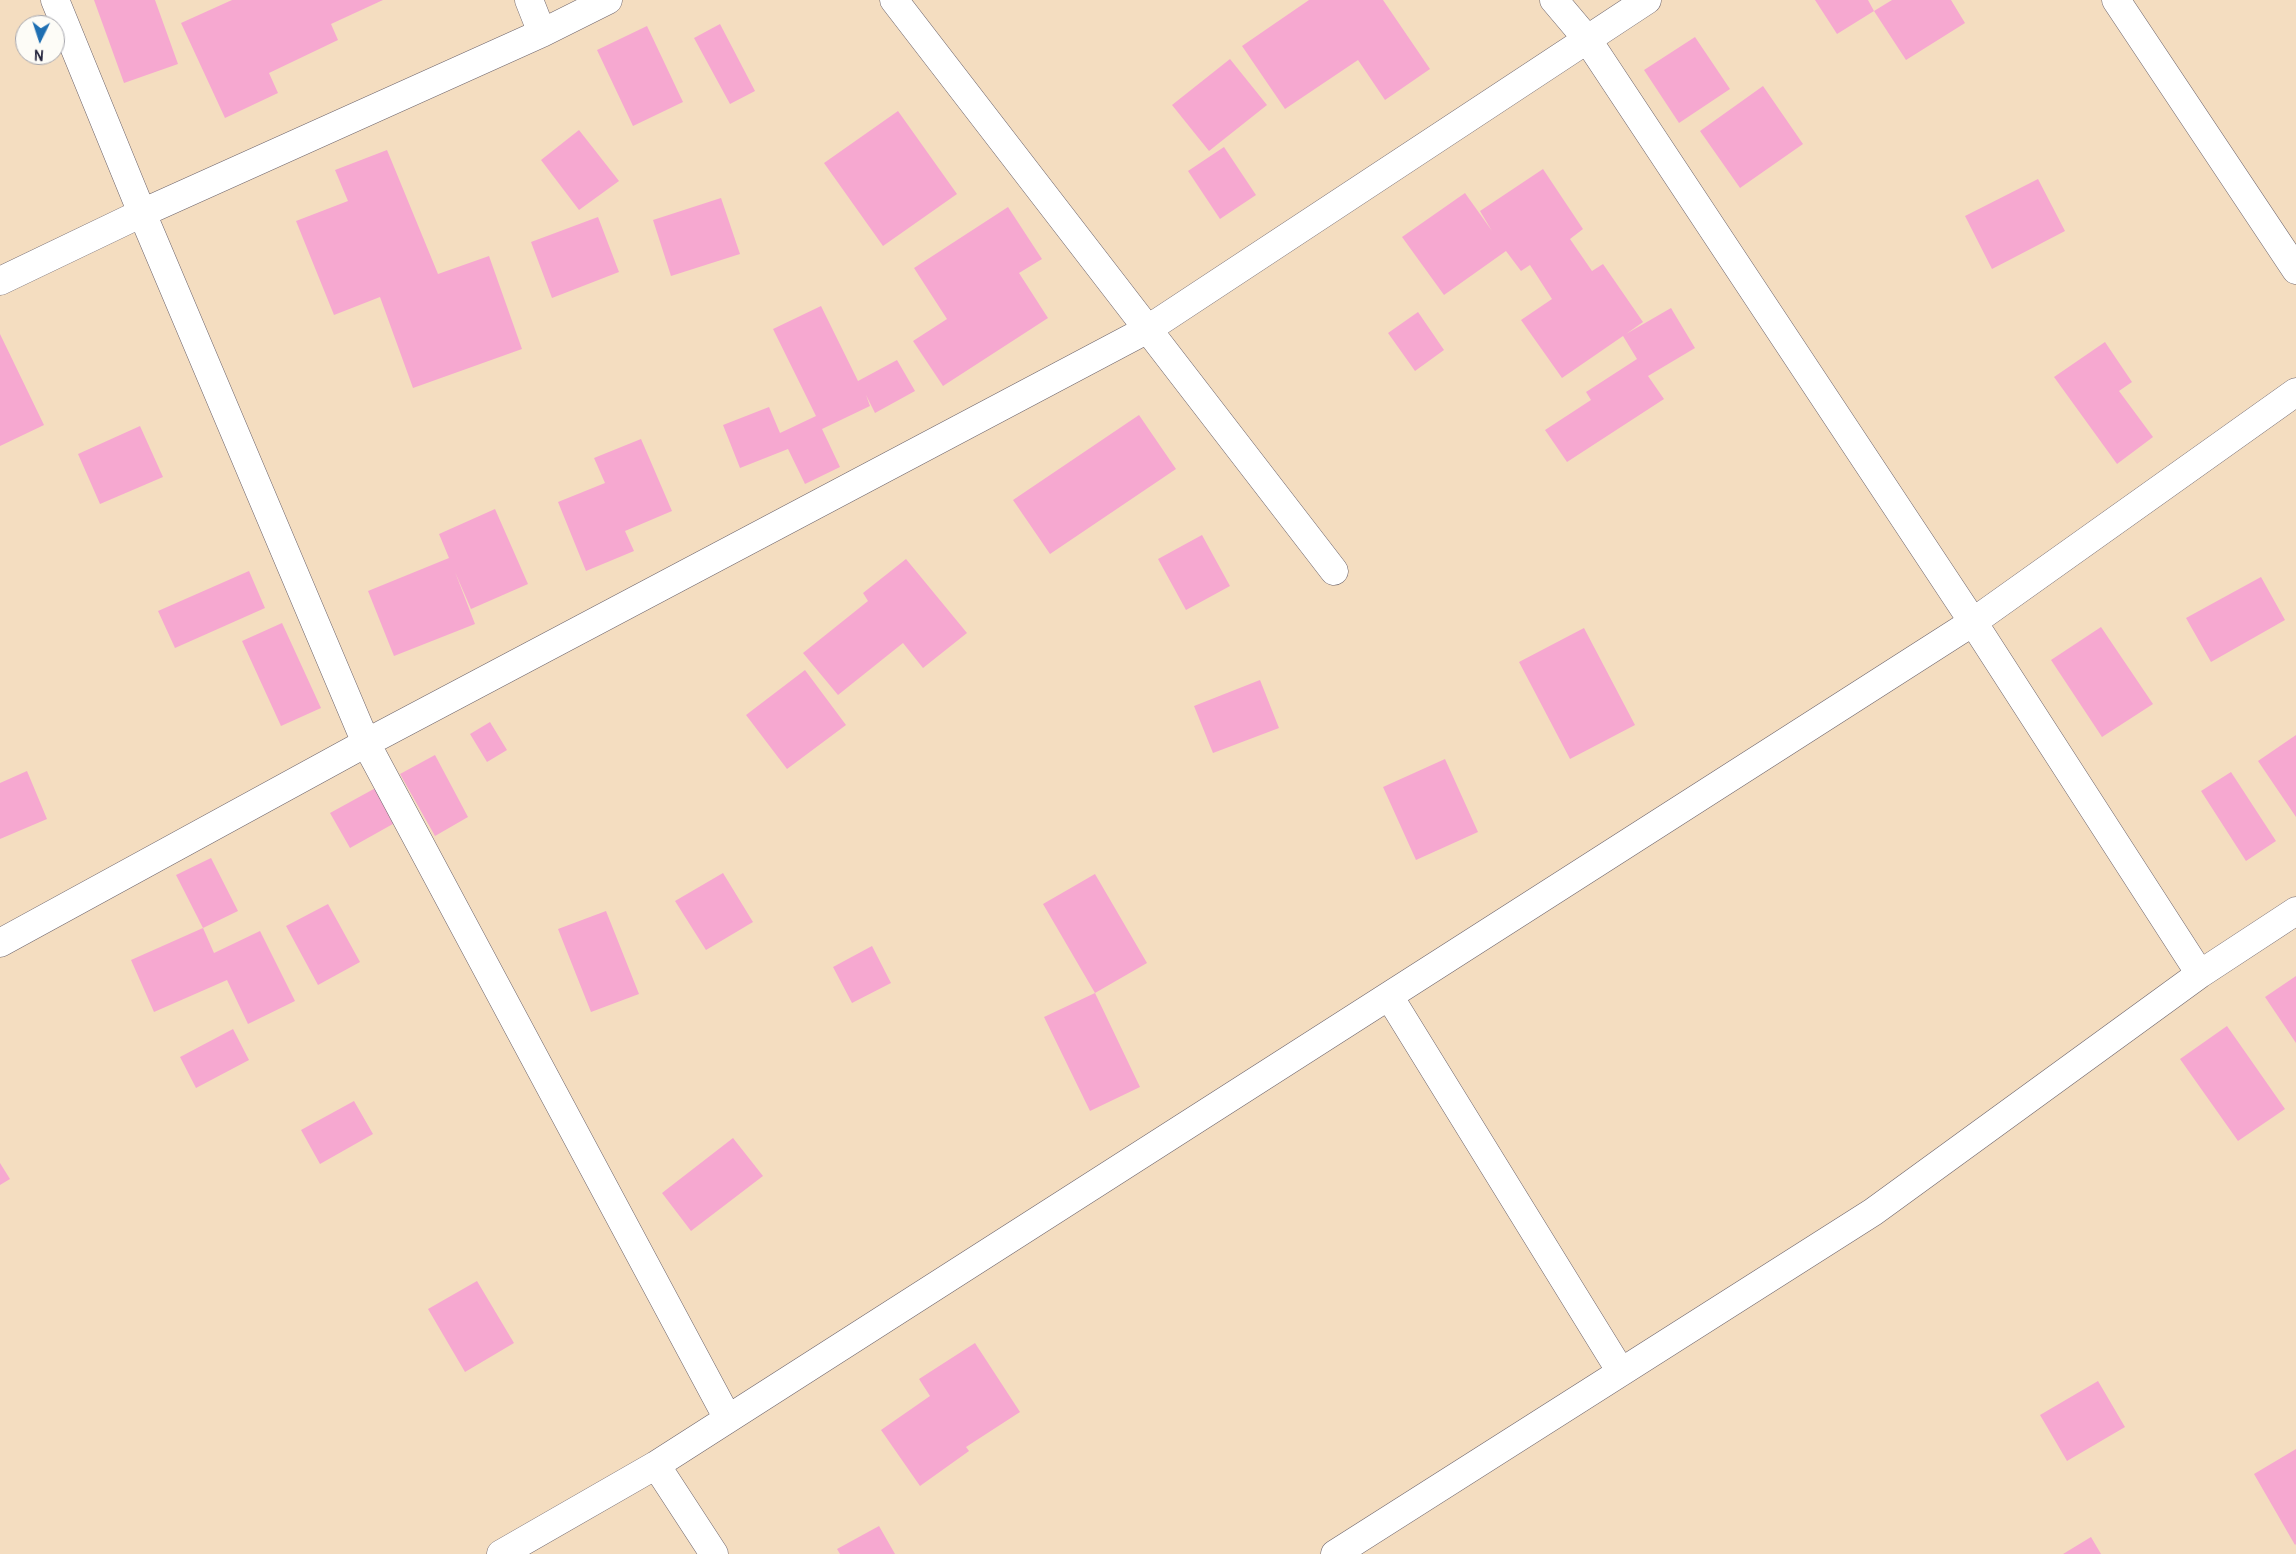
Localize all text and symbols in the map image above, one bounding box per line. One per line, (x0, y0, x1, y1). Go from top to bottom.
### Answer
north arrow (15, 15, 65, 65)
text: N (34, 46, 44, 63)

